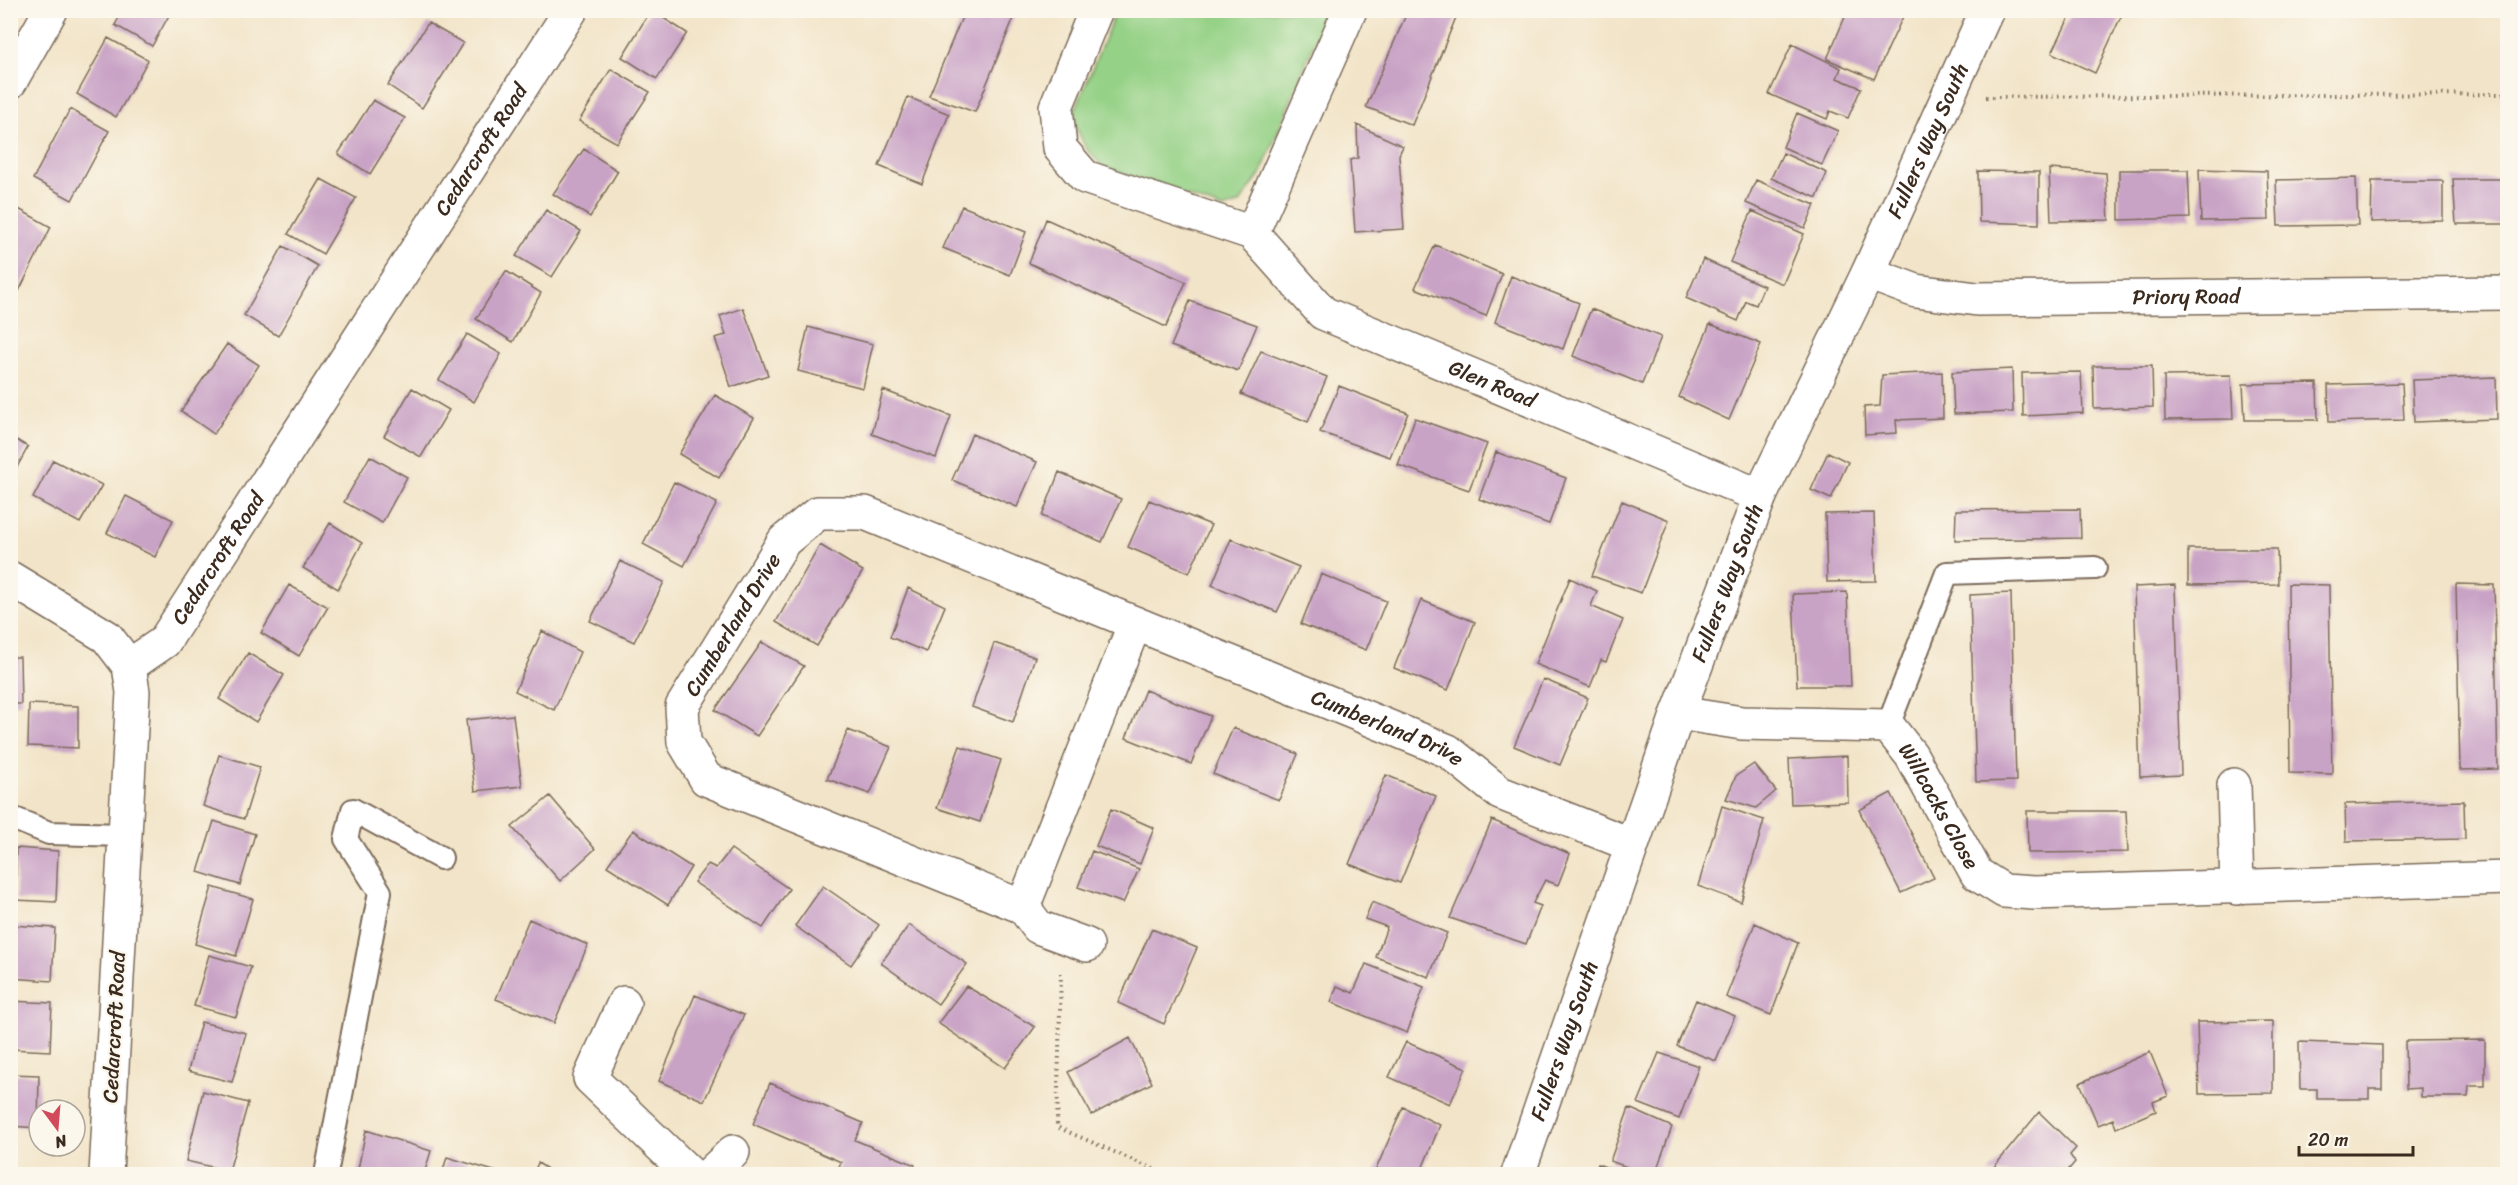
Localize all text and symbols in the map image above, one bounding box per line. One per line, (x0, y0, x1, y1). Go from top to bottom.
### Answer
street label: Fullers Way South (1876, 57, 1980, 225)
street label: Cedarcroft Road (424, 74, 539, 224)
street label: Priory Road (2132, 277, 2242, 316)
street label: Glen Road (1443, 349, 1544, 420)
street label: Cedarcroft Road (161, 483, 276, 632)
street label: Fullers Way South (1680, 498, 1774, 668)
street label: Cumberland Drive (674, 545, 792, 704)
street label: Cumberland Drive (1305, 678, 1473, 776)
street label: Willcocks Close (1888, 733, 1990, 877)
street label: Cedarcroft Road (91, 948, 137, 1104)
street label: Fullers Way South (1519, 956, 1610, 1126)
north arrow (27, 1098, 87, 1158)
scale bar (2299, 1119, 2413, 1157)
text: 20 m (2308, 1124, 2348, 1156)
text: N (51, 1126, 71, 1158)

